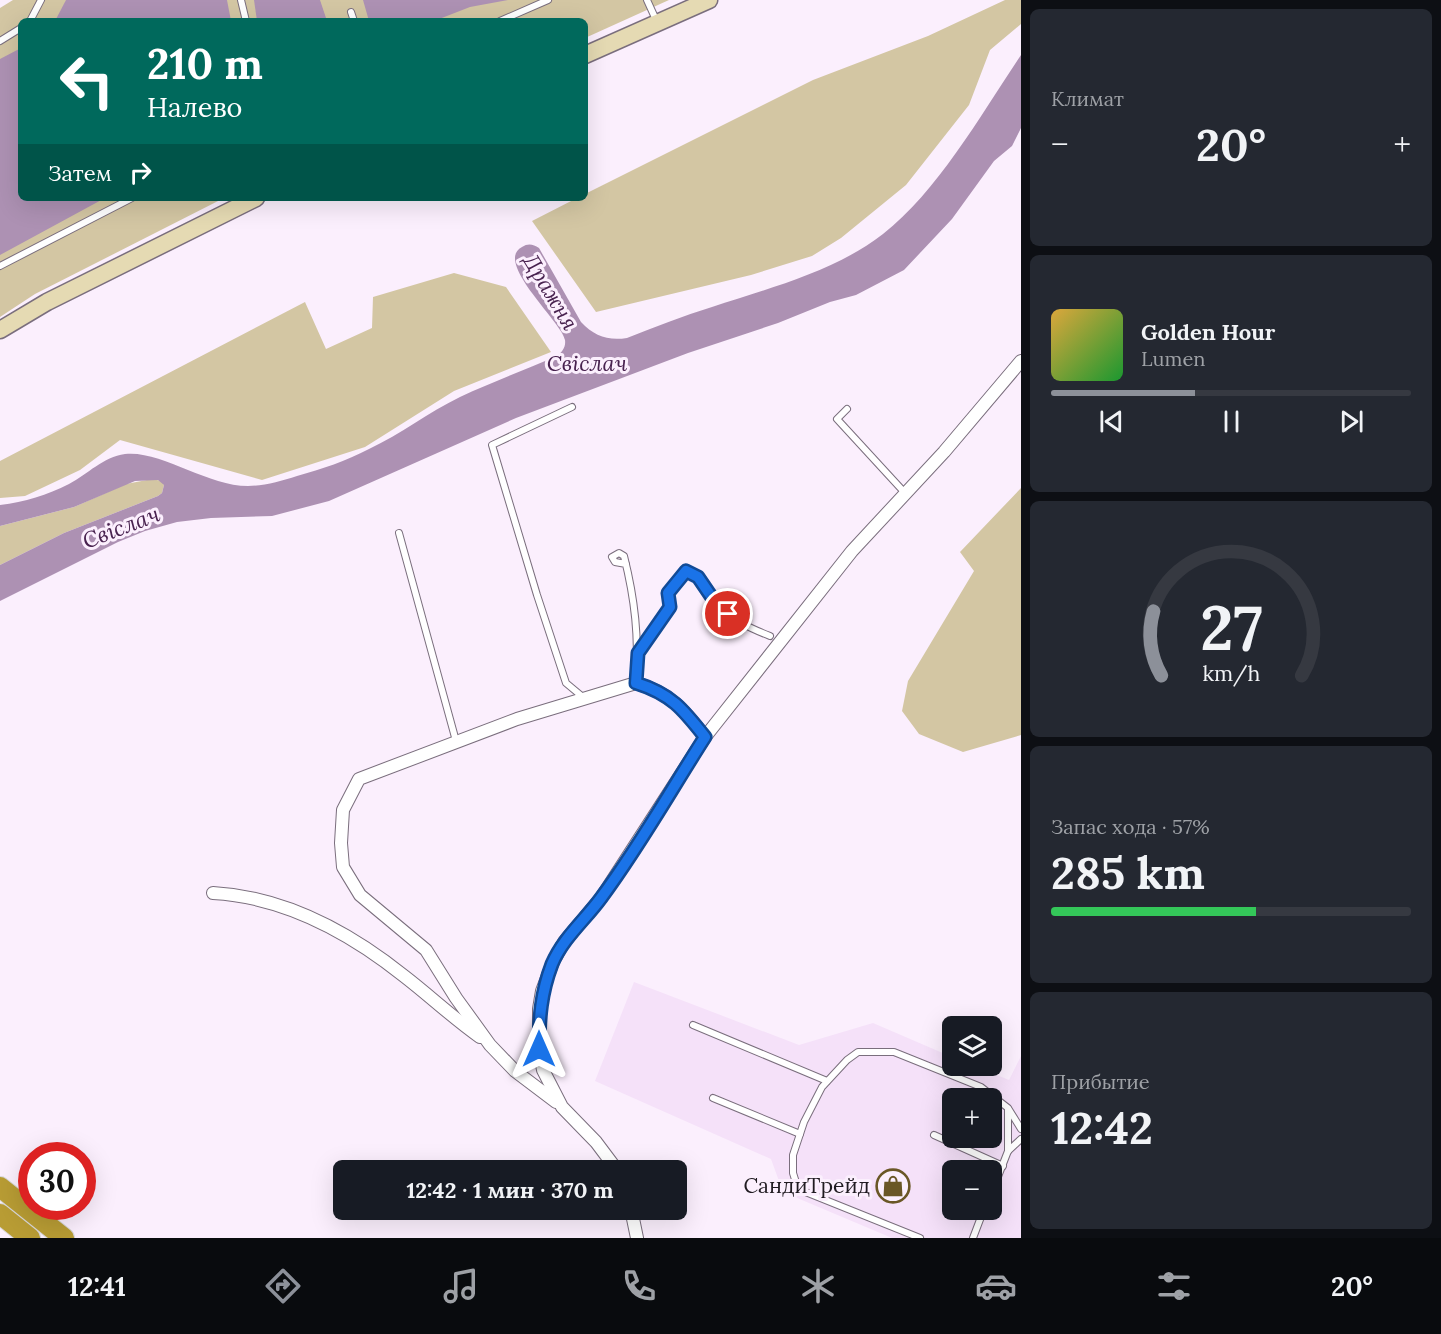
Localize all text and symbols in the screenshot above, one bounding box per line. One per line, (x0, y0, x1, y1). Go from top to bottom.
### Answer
text: 210 m (147, 37, 263, 91)
icon: left (48, 42, 126, 120)
text: Климат (1051, 86, 1124, 111)
text: Налево (147, 90, 242, 124)
text: 20° (1196, 116, 1266, 173)
text: − (1051, 123, 1069, 165)
text: + (1393, 123, 1411, 165)
icon: right (124, 156, 157, 189)
text: Затем (48, 159, 112, 187)
water label: Дражня (517, 248, 585, 336)
text: Golden Hour (1141, 318, 1275, 346)
text: Lumen (1141, 346, 1205, 371)
water label: Свіслач (547, 349, 627, 377)
icon: previous (1095, 405, 1128, 438)
icon: pause (1215, 405, 1248, 438)
icon: next (1335, 405, 1368, 438)
water label: Свіслач (78, 499, 164, 555)
text: 27 (1200, 587, 1262, 667)
pin (702, 588, 753, 639)
icon: arrive (711, 597, 744, 630)
text: km/h (1202, 659, 1260, 687)
text: Запас хода · 57% (1051, 814, 1210, 839)
text: 285 km (1051, 844, 1205, 901)
map controls (942, 1016, 1002, 1220)
button: layers (942, 1016, 1002, 1076)
position arrow (507, 1017, 571, 1081)
text: Прибытие (1051, 1069, 1150, 1094)
button: + (942, 1088, 1002, 1148)
text: 12:42 (1051, 1099, 1153, 1156)
speed limit sign: 30 (18, 1142, 96, 1220)
button: − (942, 1160, 1002, 1220)
shop icon: СандиТрейд (875, 1168, 911, 1204)
place label: СандиТрейд (743, 1172, 870, 1199)
text: 12:42 · 1 мин · 370 m (406, 1176, 614, 1204)
icon: directions (262, 1265, 304, 1307)
icon: music (440, 1265, 482, 1307)
icon: phone (618, 1265, 660, 1307)
icon: climate (797, 1265, 839, 1307)
icon: car (975, 1265, 1017, 1307)
icon: filters (1153, 1265, 1195, 1307)
text: 12:41 (68, 1269, 126, 1303)
text: 20° (1331, 1269, 1373, 1303)

